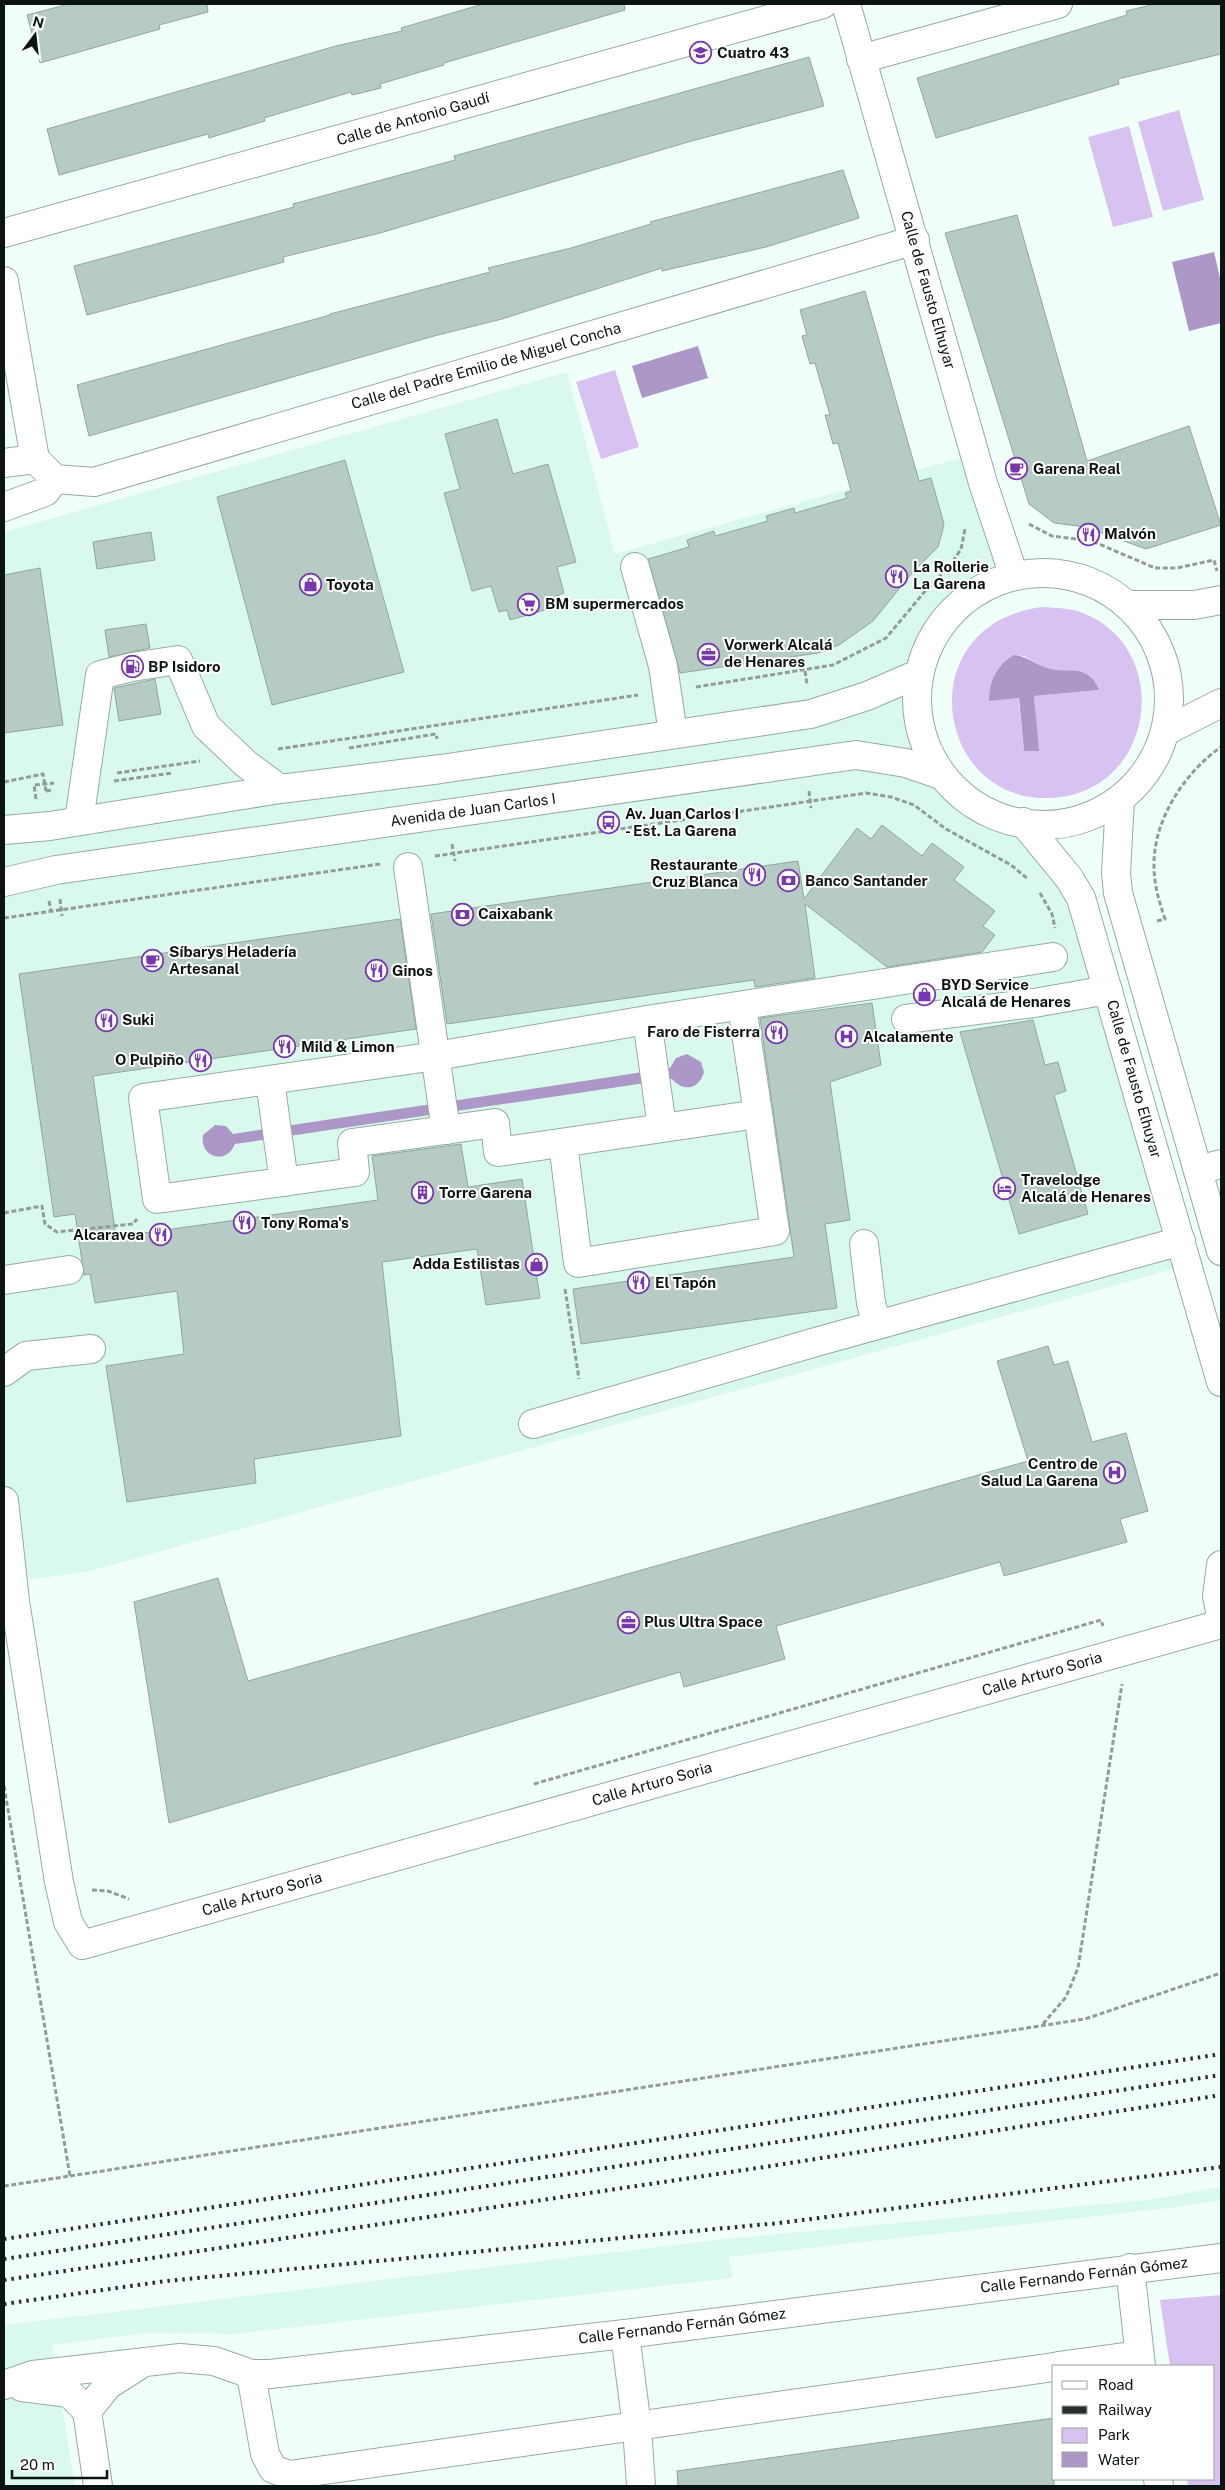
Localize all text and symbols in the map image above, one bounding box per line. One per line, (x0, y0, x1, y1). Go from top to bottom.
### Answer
north arrow (10, 10, 60, 60)
text: N (31, 13, 46, 32)
school or university icon: Cuatro 43 (689, 41, 713, 65)
place label: Cuatro 43 (717, 44, 789, 61)
street label: Calle de Antonio Gaudí (335, 88, 492, 148)
street label: Calle de Fausto Elhuyar (898, 209, 959, 371)
street label: Calle del Padre Emilio de Miguel Concha (349, 319, 623, 412)
cafe icon: Garena Real (1005, 457, 1029, 481)
place label: Garena Real (1033, 460, 1121, 477)
restaurant icon: Malvón (1076, 522, 1100, 546)
place label: Malvón (1104, 525, 1156, 542)
place label: La Rollerie La Garena (913, 558, 989, 592)
restaurant icon: La Rollerie La Garena (885, 564, 909, 588)
shop icon: Toyota (298, 573, 322, 597)
place label: Toyota (326, 576, 374, 593)
supermarket icon: BM supermercados (517, 592, 541, 616)
place label: BM supermercados (545, 595, 684, 612)
place label: Vorwerk Alcalá de Henares (724, 636, 833, 670)
office icon: Vorwerk Alcalá de Henares (696, 642, 720, 666)
fuel station icon: BP Isidoro (120, 655, 144, 679)
place label: BP Isidoro (148, 658, 221, 675)
street label: Avenida de Juan Carlos I (389, 789, 557, 830)
place label: Av. Juan Carlos I - Est. La Garena (625, 805, 739, 839)
bus stop icon: Av. Juan Carlos I - Est. La Garena (597, 811, 621, 835)
place label: Restaurante Cruz Blanca (650, 856, 738, 890)
restaurant icon: Restaurante Cruz Blanca (742, 862, 766, 886)
bank icon: Banco Santander (777, 869, 801, 893)
place label: Banco Santander (805, 872, 928, 889)
bank icon: Caixabank (450, 902, 474, 926)
place label: Caixabank (478, 905, 554, 922)
place label: Síbarys Heladería Artesanal (169, 943, 297, 977)
cafe icon: Síbarys Heladería Artesanal (141, 949, 165, 973)
restaurant icon: Ginos (364, 959, 388, 983)
place label: Ginos (392, 962, 433, 979)
place label: BYD Service Alcalá de Henares (941, 976, 1071, 1010)
shop icon: BYD Service Alcalá de Henares (913, 982, 937, 1006)
street label: Calle de Fausto Elhuyar (1104, 998, 1165, 1160)
restaurant icon: Suki (94, 1008, 118, 1032)
place label: Suki (122, 1011, 154, 1028)
restaurant icon: Faro de Fisterra (764, 1020, 788, 1044)
place label: Faro de Fisterra (647, 1023, 760, 1040)
hospital icon: Alcalamente (835, 1025, 859, 1049)
place label: Alcalamente (863, 1028, 954, 1045)
restaurant icon: Mild & Limon (273, 1035, 297, 1059)
place label: Mild & Limon (301, 1038, 395, 1055)
restaurant icon: O Pulpiño (188, 1048, 212, 1072)
place label: O Pulpiño (115, 1051, 184, 1068)
place label: Travelodge Alcalá de Henares (1021, 1171, 1151, 1205)
hotel icon: Travelodge Alcalá de Henares (993, 1177, 1017, 1201)
building icon: Torre Garena (411, 1181, 435, 1205)
place label: Torre Garena (439, 1184, 532, 1201)
restaurant icon: Tony Roma's (233, 1211, 257, 1235)
place label: Tony Roma's (261, 1214, 349, 1231)
restaurant icon: Alcaravea (148, 1223, 172, 1247)
place label: Alcaravea (73, 1226, 144, 1243)
shop icon: Adda Estilistas (524, 1252, 548, 1276)
place label: Adda Estilistas (412, 1255, 520, 1272)
restaurant icon: El Tapón (627, 1271, 651, 1295)
place label: El Tapón (655, 1274, 716, 1291)
place label: Centro de Salud La Garena (981, 1455, 1098, 1489)
hospital icon: Centro de Salud La Garena (1102, 1461, 1126, 1485)
office icon: Plus Ultra Space (616, 1610, 640, 1634)
place label: Plus Ultra Space (644, 1613, 763, 1630)
street label: Calle Arturo Soria (980, 1648, 1104, 1699)
street label: Calle Arturo Soria (590, 1758, 714, 1809)
street label: Calle Arturo Soria (200, 1868, 324, 1919)
street label: Calle Fernando Fernán Gómez (979, 2253, 1189, 2296)
street label: Calle Fernando Fernán Gómez (577, 2304, 787, 2347)
legend (1052, 2365, 1215, 2480)
text: Road (1098, 2376, 1134, 2393)
text: Railway (1098, 2401, 1152, 2418)
text: Park (1098, 2426, 1130, 2443)
scale bar (12, 2448, 108, 2480)
text: Water (1098, 2451, 1140, 2468)
text: 20 m (20, 2456, 55, 2473)

